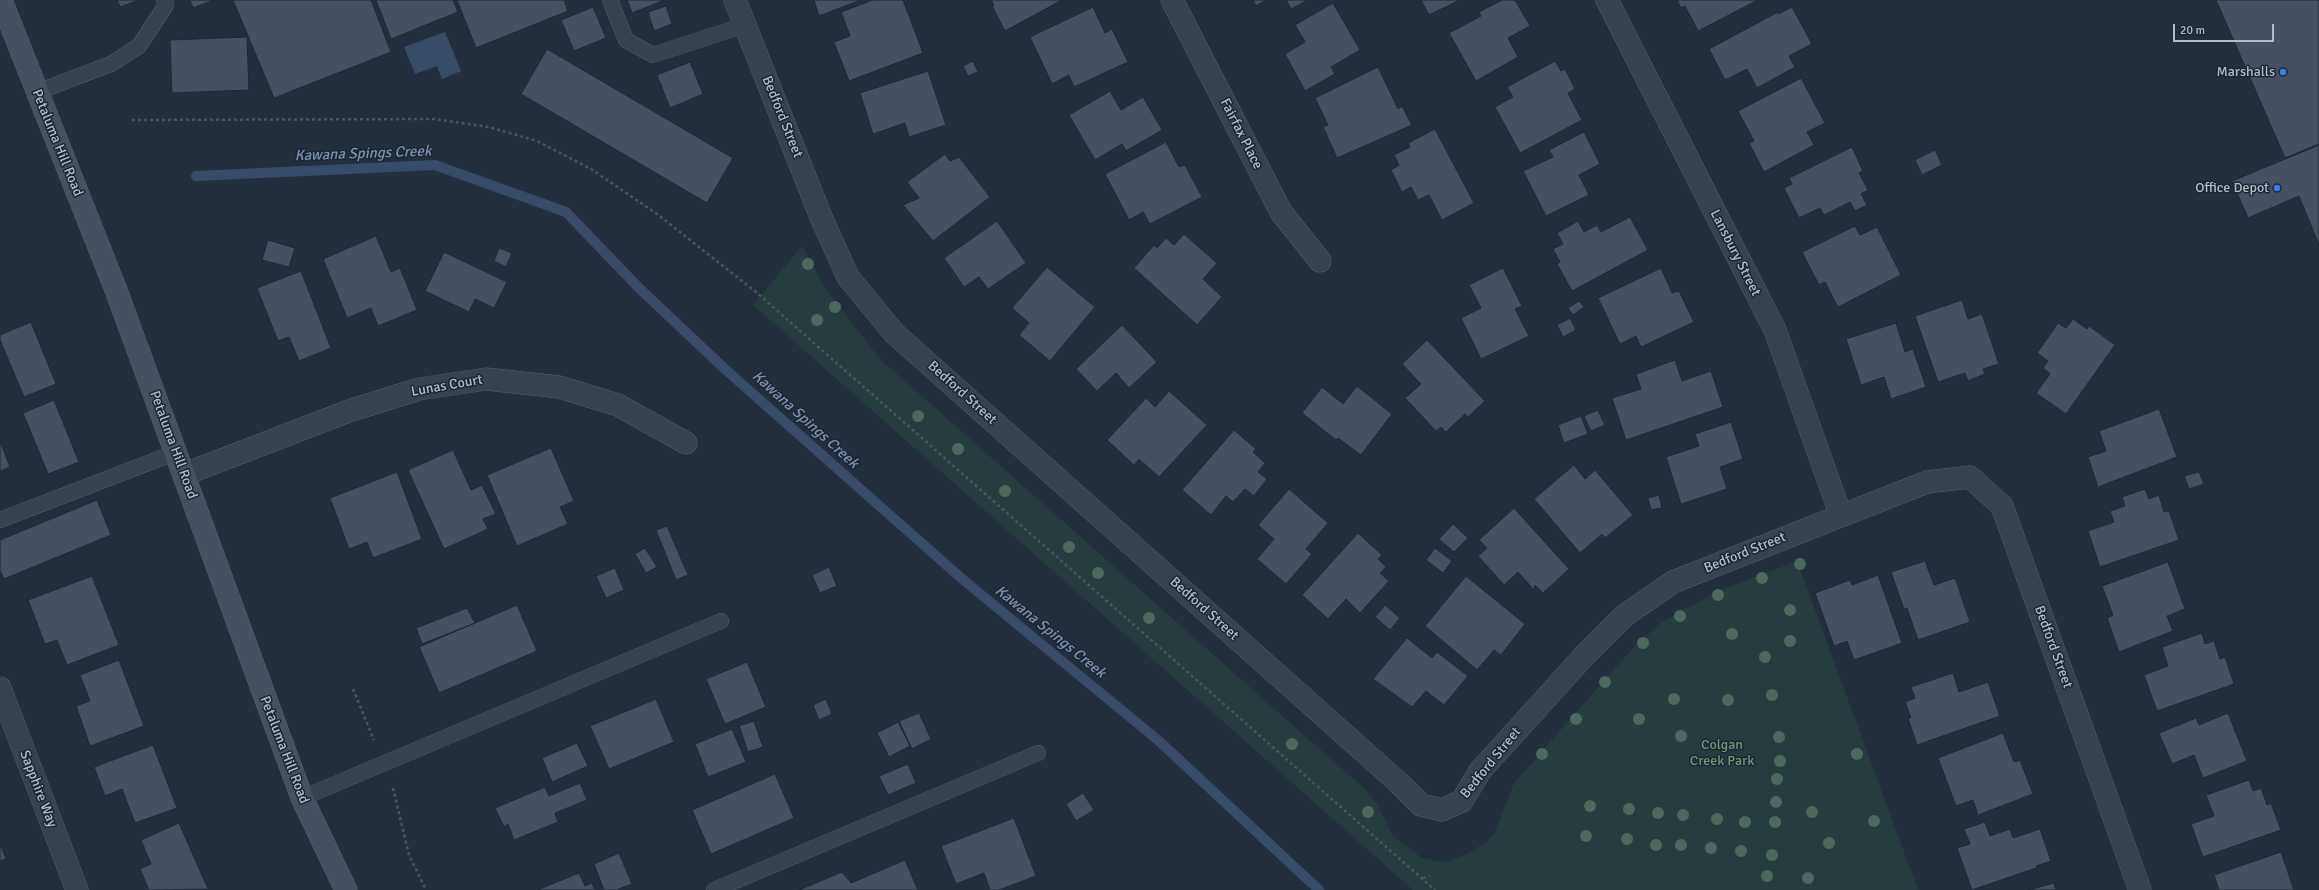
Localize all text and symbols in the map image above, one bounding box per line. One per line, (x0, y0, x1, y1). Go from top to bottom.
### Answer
scale bar (2175, 16, 2276, 42)
text: 20 m (2180, 23, 2205, 38)
place label: Marshalls (2216, 64, 2275, 80)
marker: Marshalls (2278, 67, 2288, 77)
street label: Bedford Street (758, 74, 806, 160)
street label: Petaluma Hill Road (28, 87, 86, 199)
street label: Fairfax Place (1216, 96, 1266, 172)
water label: Kawana Spings Creek (294, 143, 432, 165)
place label: Office Depot (2195, 180, 2269, 196)
marker: Office Depot (2272, 183, 2282, 193)
street label: Lansbury Street (1706, 207, 1764, 299)
street label: Bedford Street (924, 358, 1000, 428)
water label: Kawana Spings Creek (748, 368, 862, 472)
street label: Lunas Court (410, 371, 484, 401)
street label: Petaluma Hill Road (146, 389, 200, 501)
street label: Bedford Street (1702, 529, 1788, 577)
street label: Bedford Street (1166, 574, 1242, 644)
water label: Kawana Spings Creek (991, 582, 1109, 682)
street label: Bedford Street (2030, 603, 2076, 691)
street label: Petaluma Hill Road (256, 694, 312, 806)
street label: Bedford Street (1457, 724, 1525, 802)
park label: Colgan Creek Park (1690, 737, 1754, 770)
street label: Sapphire Way (16, 748, 60, 830)

